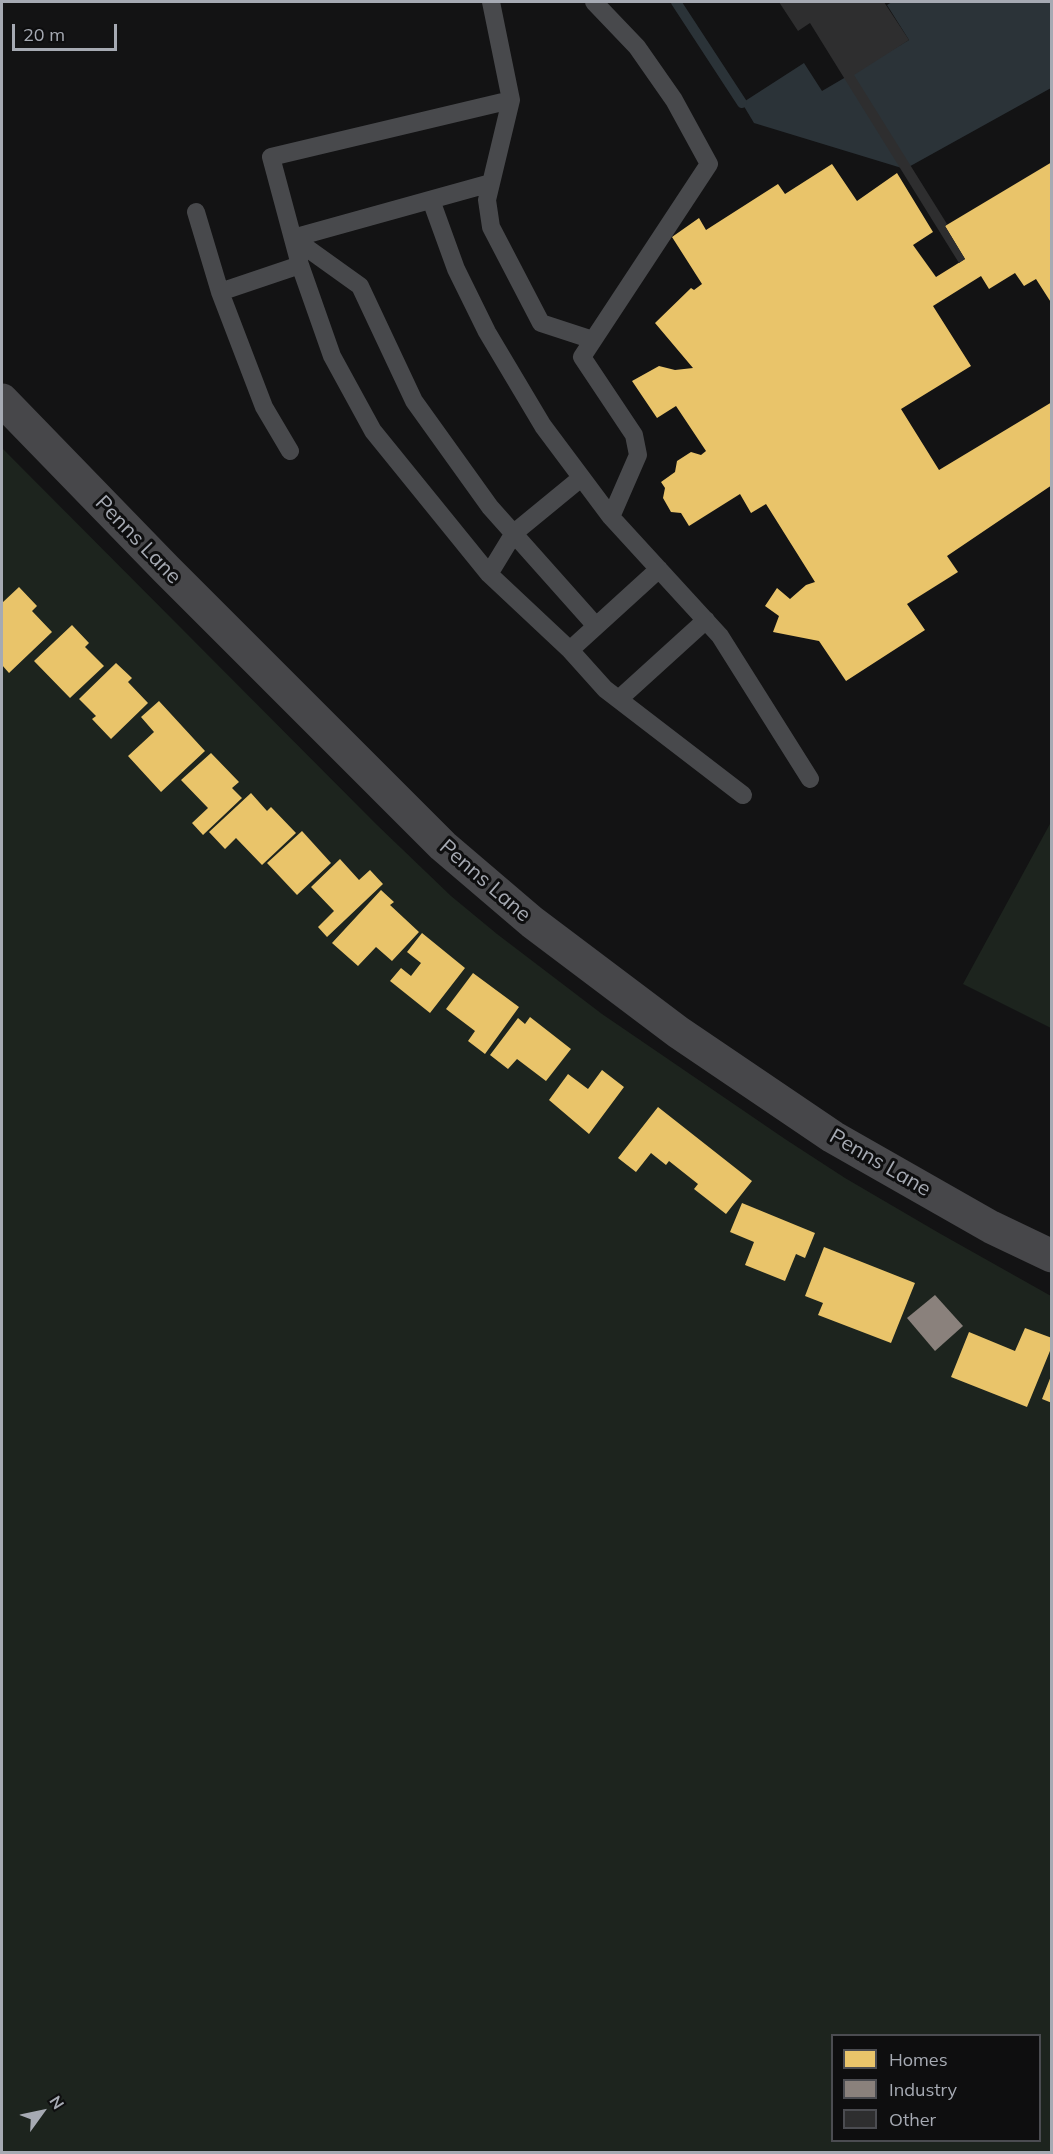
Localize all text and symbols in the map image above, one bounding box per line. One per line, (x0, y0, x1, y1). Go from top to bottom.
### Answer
scale bar (15, 12, 120, 50)
text: 20 m (23, 23, 65, 46)
street label: Penns Lane (90, 491, 186, 589)
street label: Penns Lane (434, 834, 536, 928)
street label: Penns Lane (825, 1124, 935, 1202)
legend (831, 2034, 1041, 2142)
text: Homes (889, 2048, 948, 2071)
text: Industry (889, 2078, 957, 2101)
north arrow (12, 2082, 72, 2142)
text: N (45, 2092, 69, 2113)
text: Other (889, 2108, 936, 2131)

